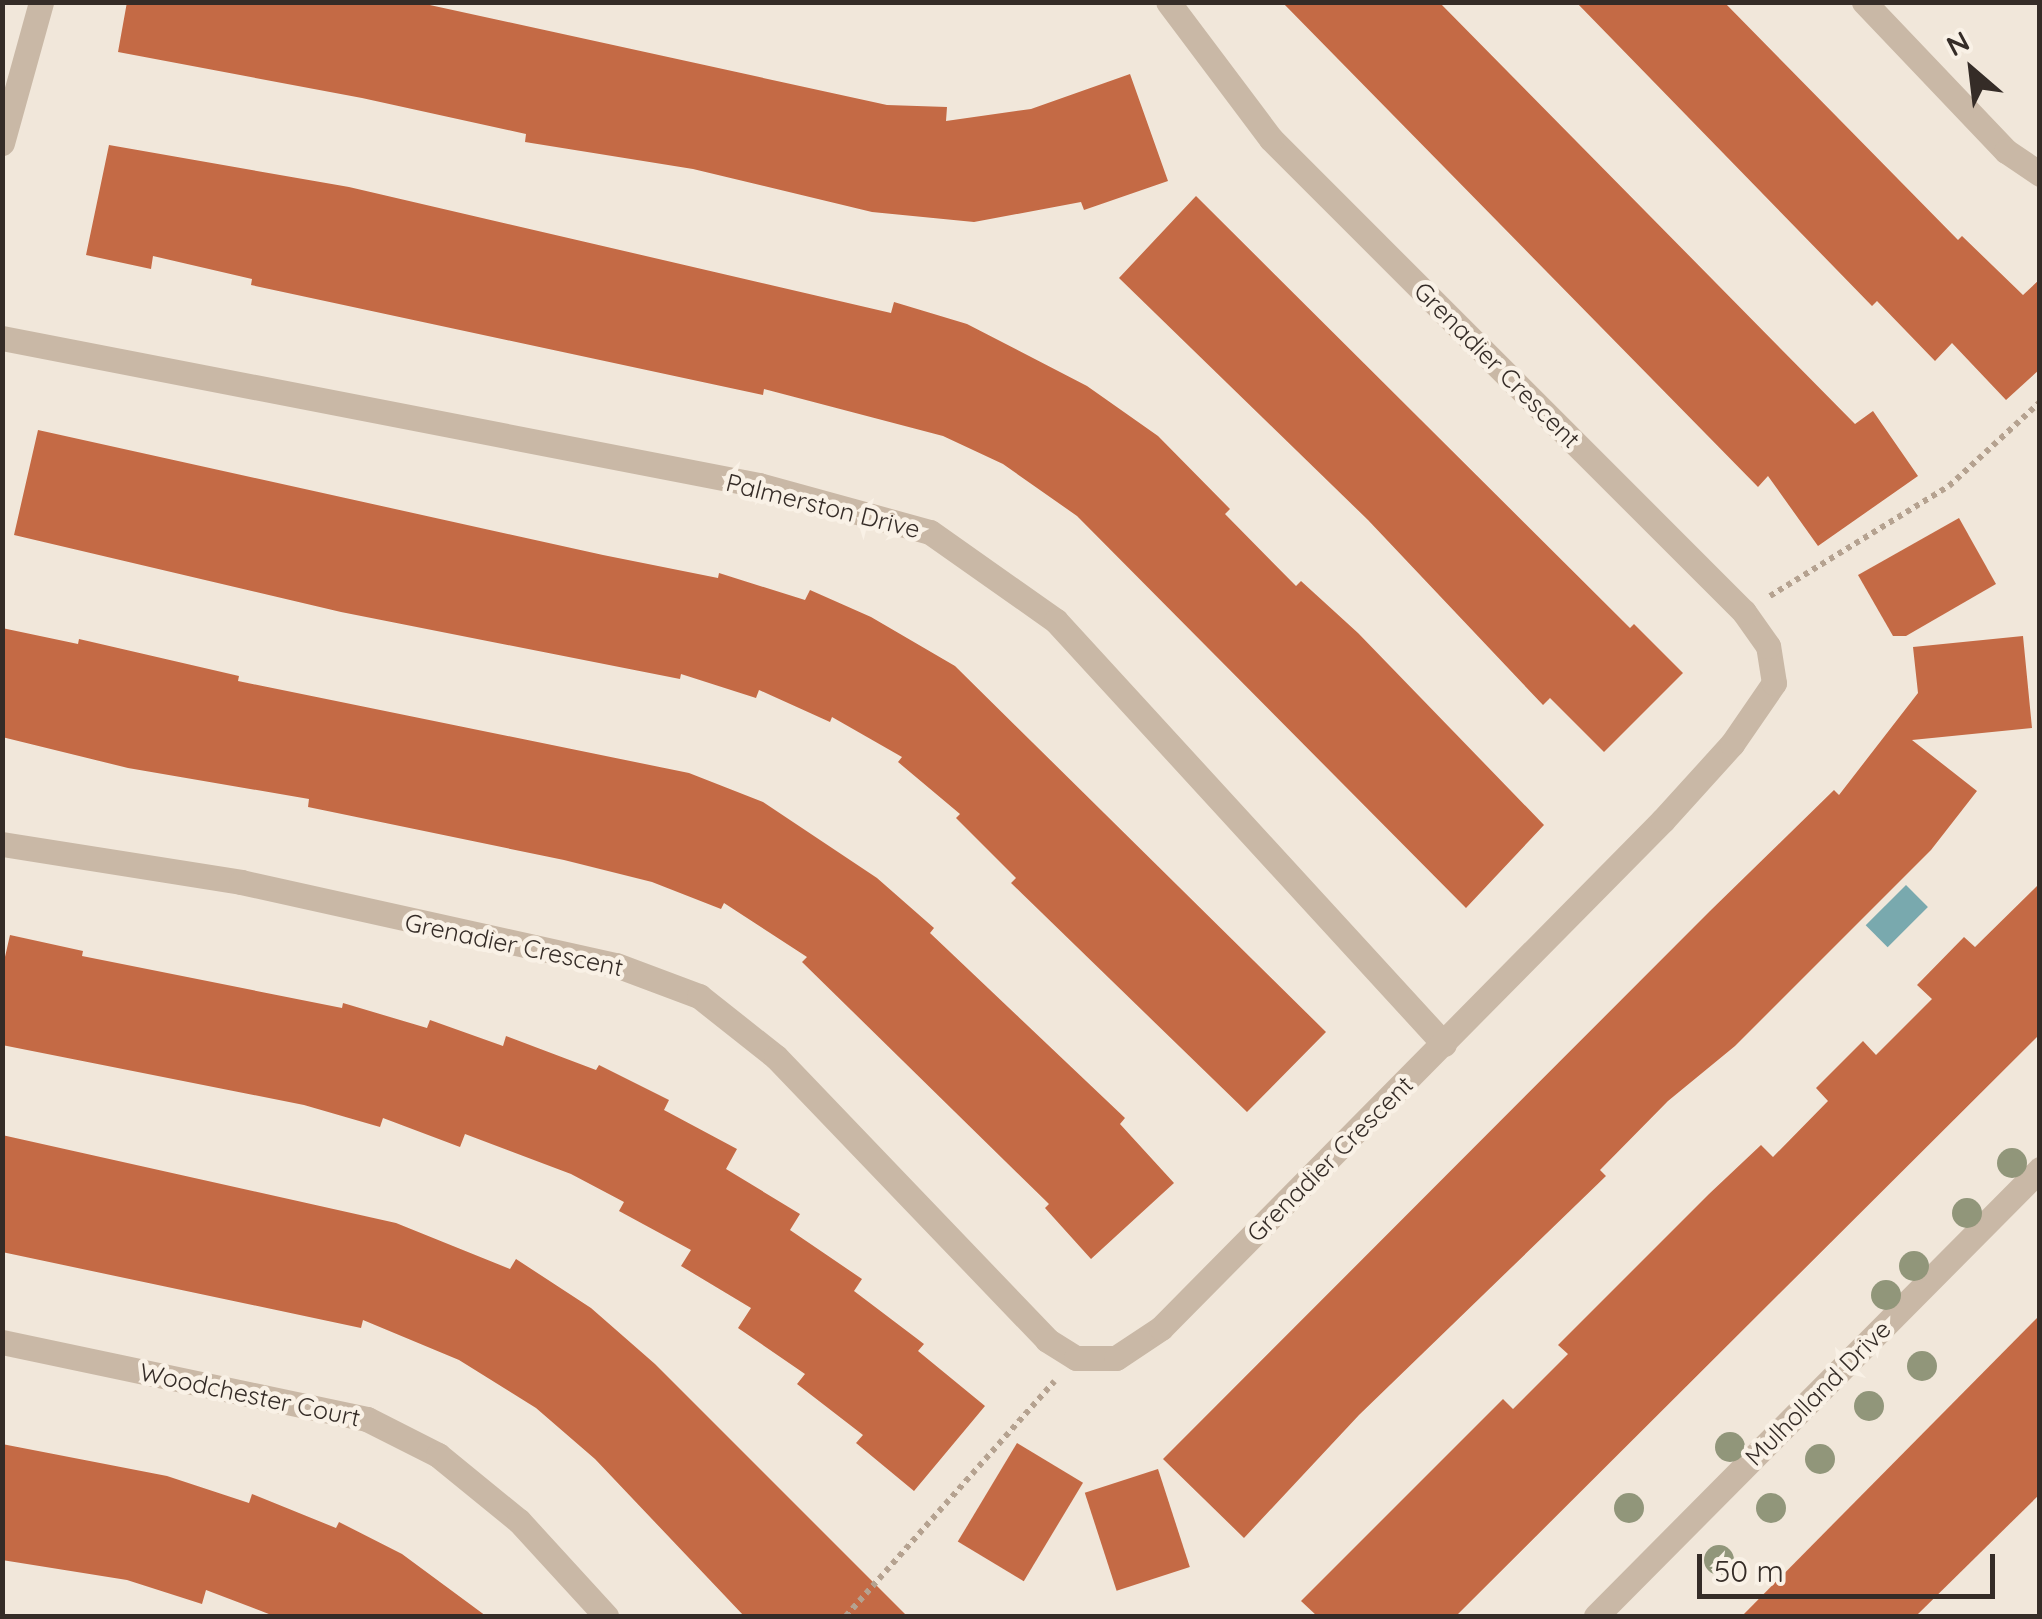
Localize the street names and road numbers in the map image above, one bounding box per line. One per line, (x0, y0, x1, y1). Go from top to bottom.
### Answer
street label: Grenadier Crescent (1408, 276, 1586, 454)
street label: Palmerston Drive (723, 467, 923, 545)
street label: Grenadier Crescent (402, 907, 626, 983)
street label: Grenadier Crescent (1241, 1070, 1419, 1248)
street label: Mulholland Drive (1739, 1314, 1897, 1472)
street label: Woodchester Court (137, 1357, 363, 1433)

